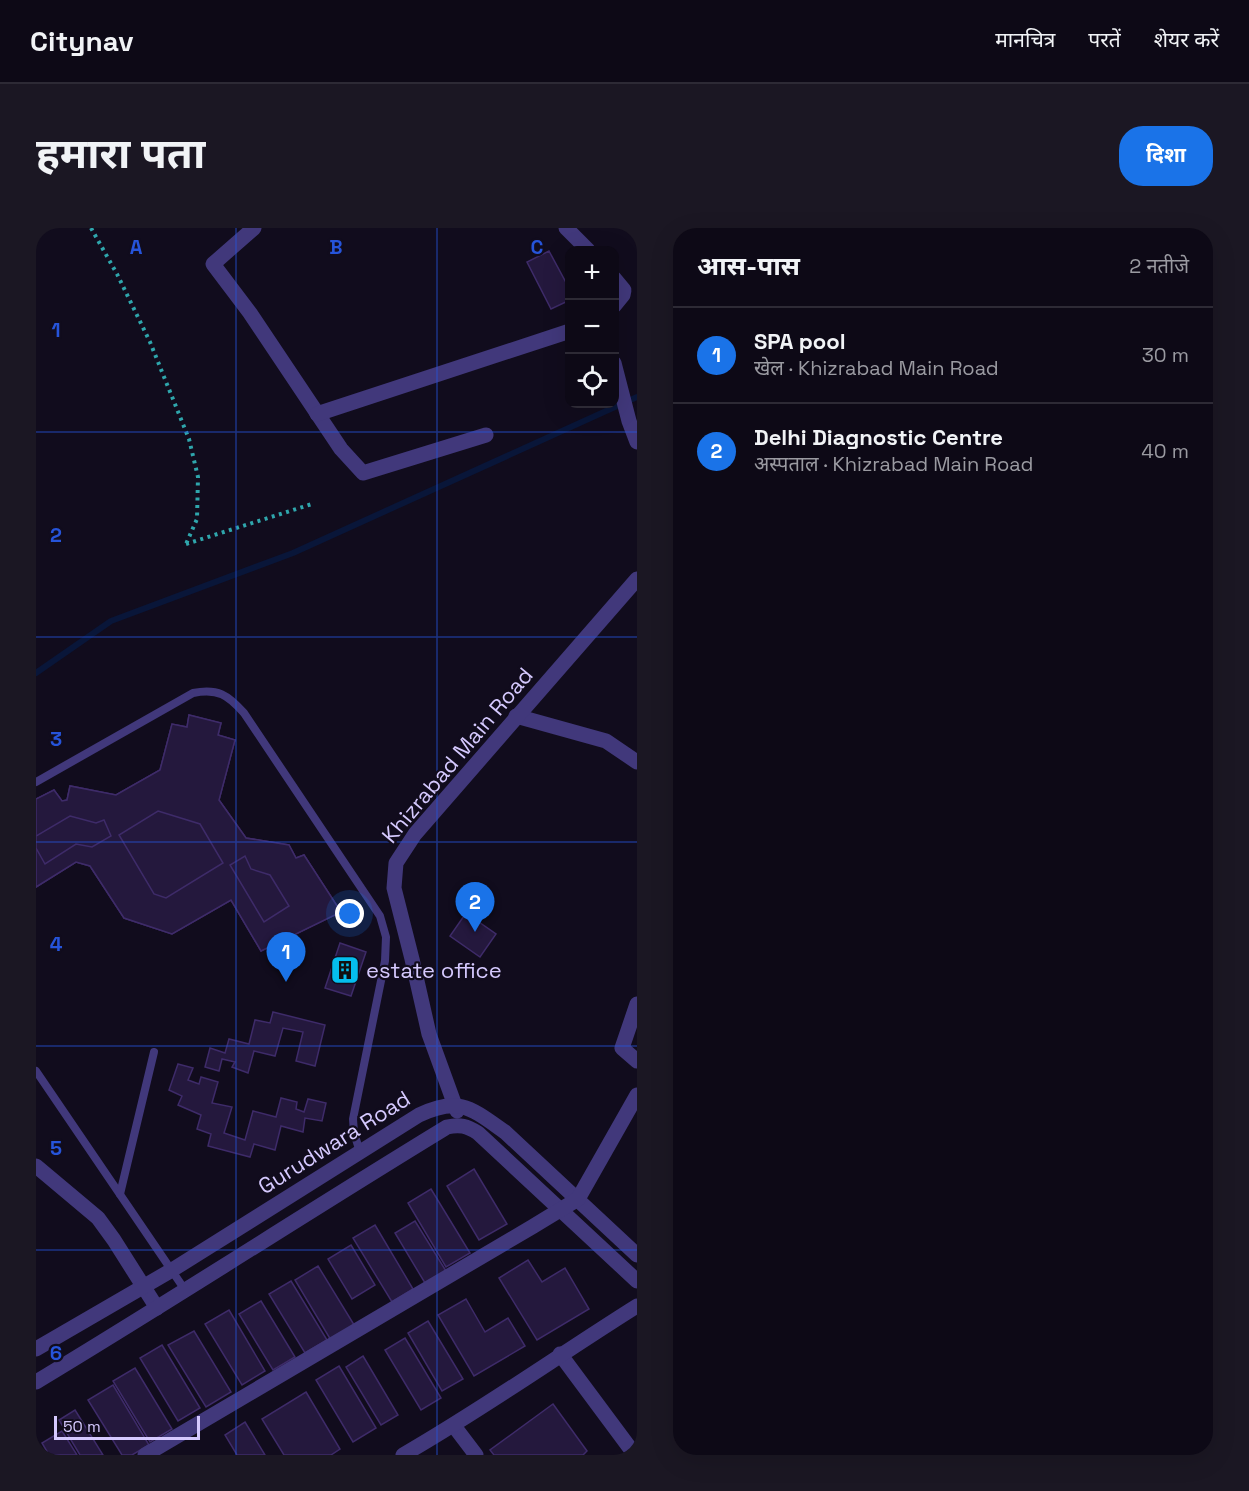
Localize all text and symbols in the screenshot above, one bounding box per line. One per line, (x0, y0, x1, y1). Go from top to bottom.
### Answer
text: Citynav (30, 23, 134, 59)
text: मानचित्र (995, 26, 1055, 53)
text: परतें (1088, 26, 1121, 53)
text: शेयर करें (1154, 26, 1219, 53)
button: दिशा (1119, 126, 1213, 186)
text: हमारा पता (36, 127, 205, 180)
text: A (130, 234, 143, 260)
text: B (329, 234, 343, 260)
text: C (531, 234, 544, 260)
map controls (565, 246, 619, 408)
button: + (565, 246, 619, 300)
text: आस-पास (697, 249, 800, 283)
text: 2 नतीजे (1129, 253, 1189, 279)
button: − (565, 300, 619, 354)
text: 1 (51, 317, 61, 343)
text: SPA pool (754, 327, 846, 355)
text: 1 (712, 342, 721, 368)
text: 30 m (1142, 342, 1189, 368)
button: locate (565, 354, 619, 408)
text: खेल · Khizrabad Main Road (754, 355, 999, 381)
text: Delhi Diagnostic Centre (754, 423, 1003, 451)
text: 2 (711, 438, 722, 464)
text: 40 m (1141, 438, 1189, 464)
text: अस्पताल · Khizrabad Main Road (754, 451, 1033, 477)
text: 2 (50, 522, 62, 548)
street label: Khizrabad Main Road (375, 661, 539, 849)
text: 3 (50, 726, 62, 752)
pin: 2 (456, 882, 494, 932)
your location (335, 899, 364, 928)
text: 4 (50, 931, 63, 957)
pin: 1 (266, 932, 306, 982)
building icon: estate office (329, 954, 361, 986)
place label: estate office (366, 956, 502, 984)
street label: Gurudwara Road (253, 1084, 415, 1200)
text: 5 (50, 1135, 62, 1161)
text: 6 (50, 1340, 62, 1366)
scale bar (54, 1413, 200, 1440)
text: 50 m (63, 1416, 101, 1437)

